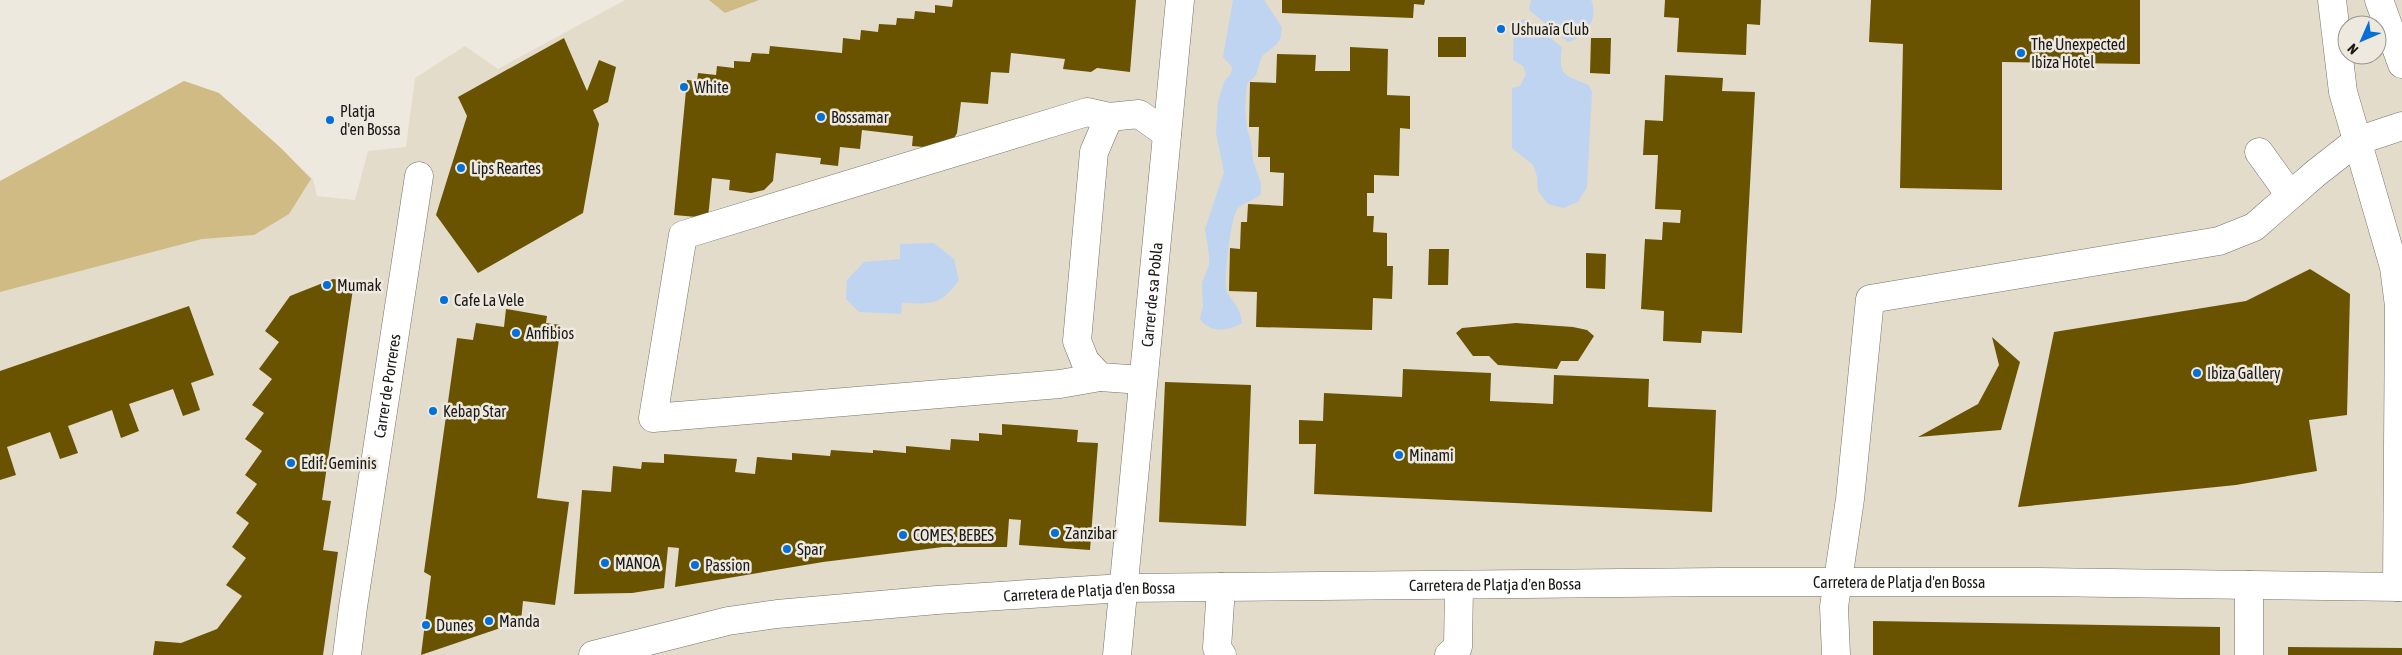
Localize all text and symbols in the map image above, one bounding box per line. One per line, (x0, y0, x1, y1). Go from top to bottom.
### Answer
north arrow (2337, 15, 2387, 65)
place label: Ushuaïa Club (1511, 20, 1589, 38)
marker: Ushuaïa Club (1495, 23, 1507, 35)
place label: The Unexpected Ibiza Hotel (2031, 35, 2126, 71)
text: N (2344, 41, 2361, 58)
marker: The Unexpected Ibiza Hotel (2015, 47, 2027, 59)
place label: White (694, 78, 729, 96)
marker: White (678, 81, 690, 93)
place label: Platja d'en Bossa (340, 102, 401, 138)
place label: Bossamar (831, 108, 889, 126)
marker: Bossamar (815, 111, 827, 123)
marker: Platja d'en Bossa (324, 114, 336, 126)
place label: Lips Reartes (471, 159, 541, 178)
marker: Lips Reartes (455, 162, 467, 174)
street label: Carrer de sa Pobla (1138, 241, 1166, 348)
place label: Mumak (337, 276, 381, 294)
marker: Mumak (321, 279, 333, 291)
place label: Cafe La Vele (454, 291, 524, 309)
marker: Cafe La Vele (438, 294, 450, 306)
place label: Anfibios (526, 324, 574, 342)
marker: Anfibios (510, 327, 522, 339)
street label: Carrer de Porreres (370, 332, 404, 439)
place label: Ibiza Gallery (2207, 364, 2281, 383)
marker: Ibiza Gallery (2191, 367, 2203, 379)
place label: Kebap Star (443, 402, 506, 421)
marker: Kebap Star (427, 405, 439, 417)
place label: Minami (1409, 446, 1454, 464)
marker: Minami (1393, 449, 1405, 461)
place label: Edif. Geminis (301, 454, 377, 472)
marker: Edif. Geminis (285, 457, 297, 469)
place label: Zanzibar (1065, 524, 1117, 542)
place label: COMES, BEBES (913, 526, 994, 544)
marker: Zanzibar (1049, 527, 1061, 539)
marker: COMES, BEBES (897, 529, 909, 541)
place label: Spar (797, 540, 824, 559)
marker: Spar (781, 543, 793, 555)
place label: MANOA (615, 554, 660, 572)
place label: Passion (705, 556, 750, 574)
marker: MANOA (599, 557, 611, 569)
marker: Passion (689, 559, 701, 571)
street label: Carretera de Platja d'en Bossa (1813, 573, 1985, 592)
street label: Carretera de Platja d'en Bossa (1409, 574, 1582, 594)
street label: Carretera de Platja d'en Bossa (1003, 578, 1176, 605)
place label: Manda (499, 612, 540, 630)
marker: Manda (483, 615, 495, 627)
place label: Dunes (436, 616, 474, 634)
marker: Dunes (420, 619, 432, 631)

